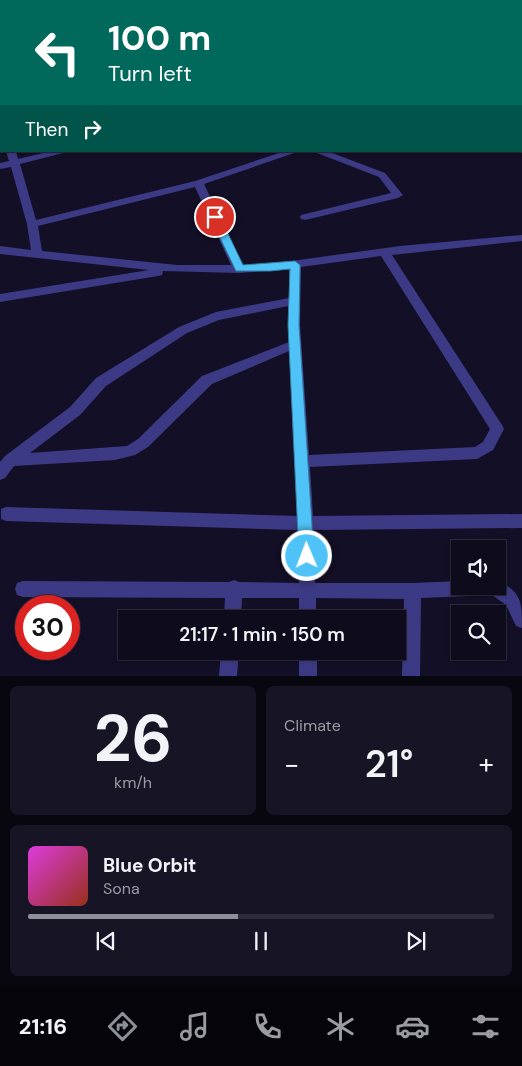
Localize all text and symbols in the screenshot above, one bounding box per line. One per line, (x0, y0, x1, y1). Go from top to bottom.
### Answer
text: 100 m (108, 15, 211, 61)
icon: left (25, 20, 90, 85)
text: Turn left (108, 59, 192, 88)
icon: right (78, 115, 106, 143)
text: Then (25, 117, 68, 142)
pin (194, 196, 236, 238)
icon: arrive (201, 203, 229, 231)
position arrow (280, 529, 332, 581)
map controls (451, 540, 506, 660)
button: sound (451, 540, 506, 595)
speed limit sign: 30 (15, 595, 80, 660)
button: search (451, 605, 506, 660)
text: 21:17 · 1 min · 150 m (179, 622, 345, 647)
text: 26 (94, 697, 172, 781)
text: Climate (284, 715, 341, 736)
text: 21° (365, 739, 413, 789)
text: − (284, 746, 299, 783)
text: + (479, 746, 494, 783)
text: km/h (114, 772, 152, 793)
text: Blue Orbit (103, 853, 196, 878)
text: Sona (103, 878, 140, 899)
icon: previous (92, 927, 120, 955)
icon: pause (247, 927, 275, 955)
icon: next (402, 927, 430, 955)
icon: directions (105, 1009, 140, 1044)
icon: music (177, 1009, 212, 1044)
icon: phone (250, 1009, 285, 1044)
icon: climate (323, 1009, 358, 1044)
icon: car (395, 1009, 430, 1044)
icon: filters (468, 1009, 503, 1044)
text: 21:16 (19, 1012, 67, 1041)

